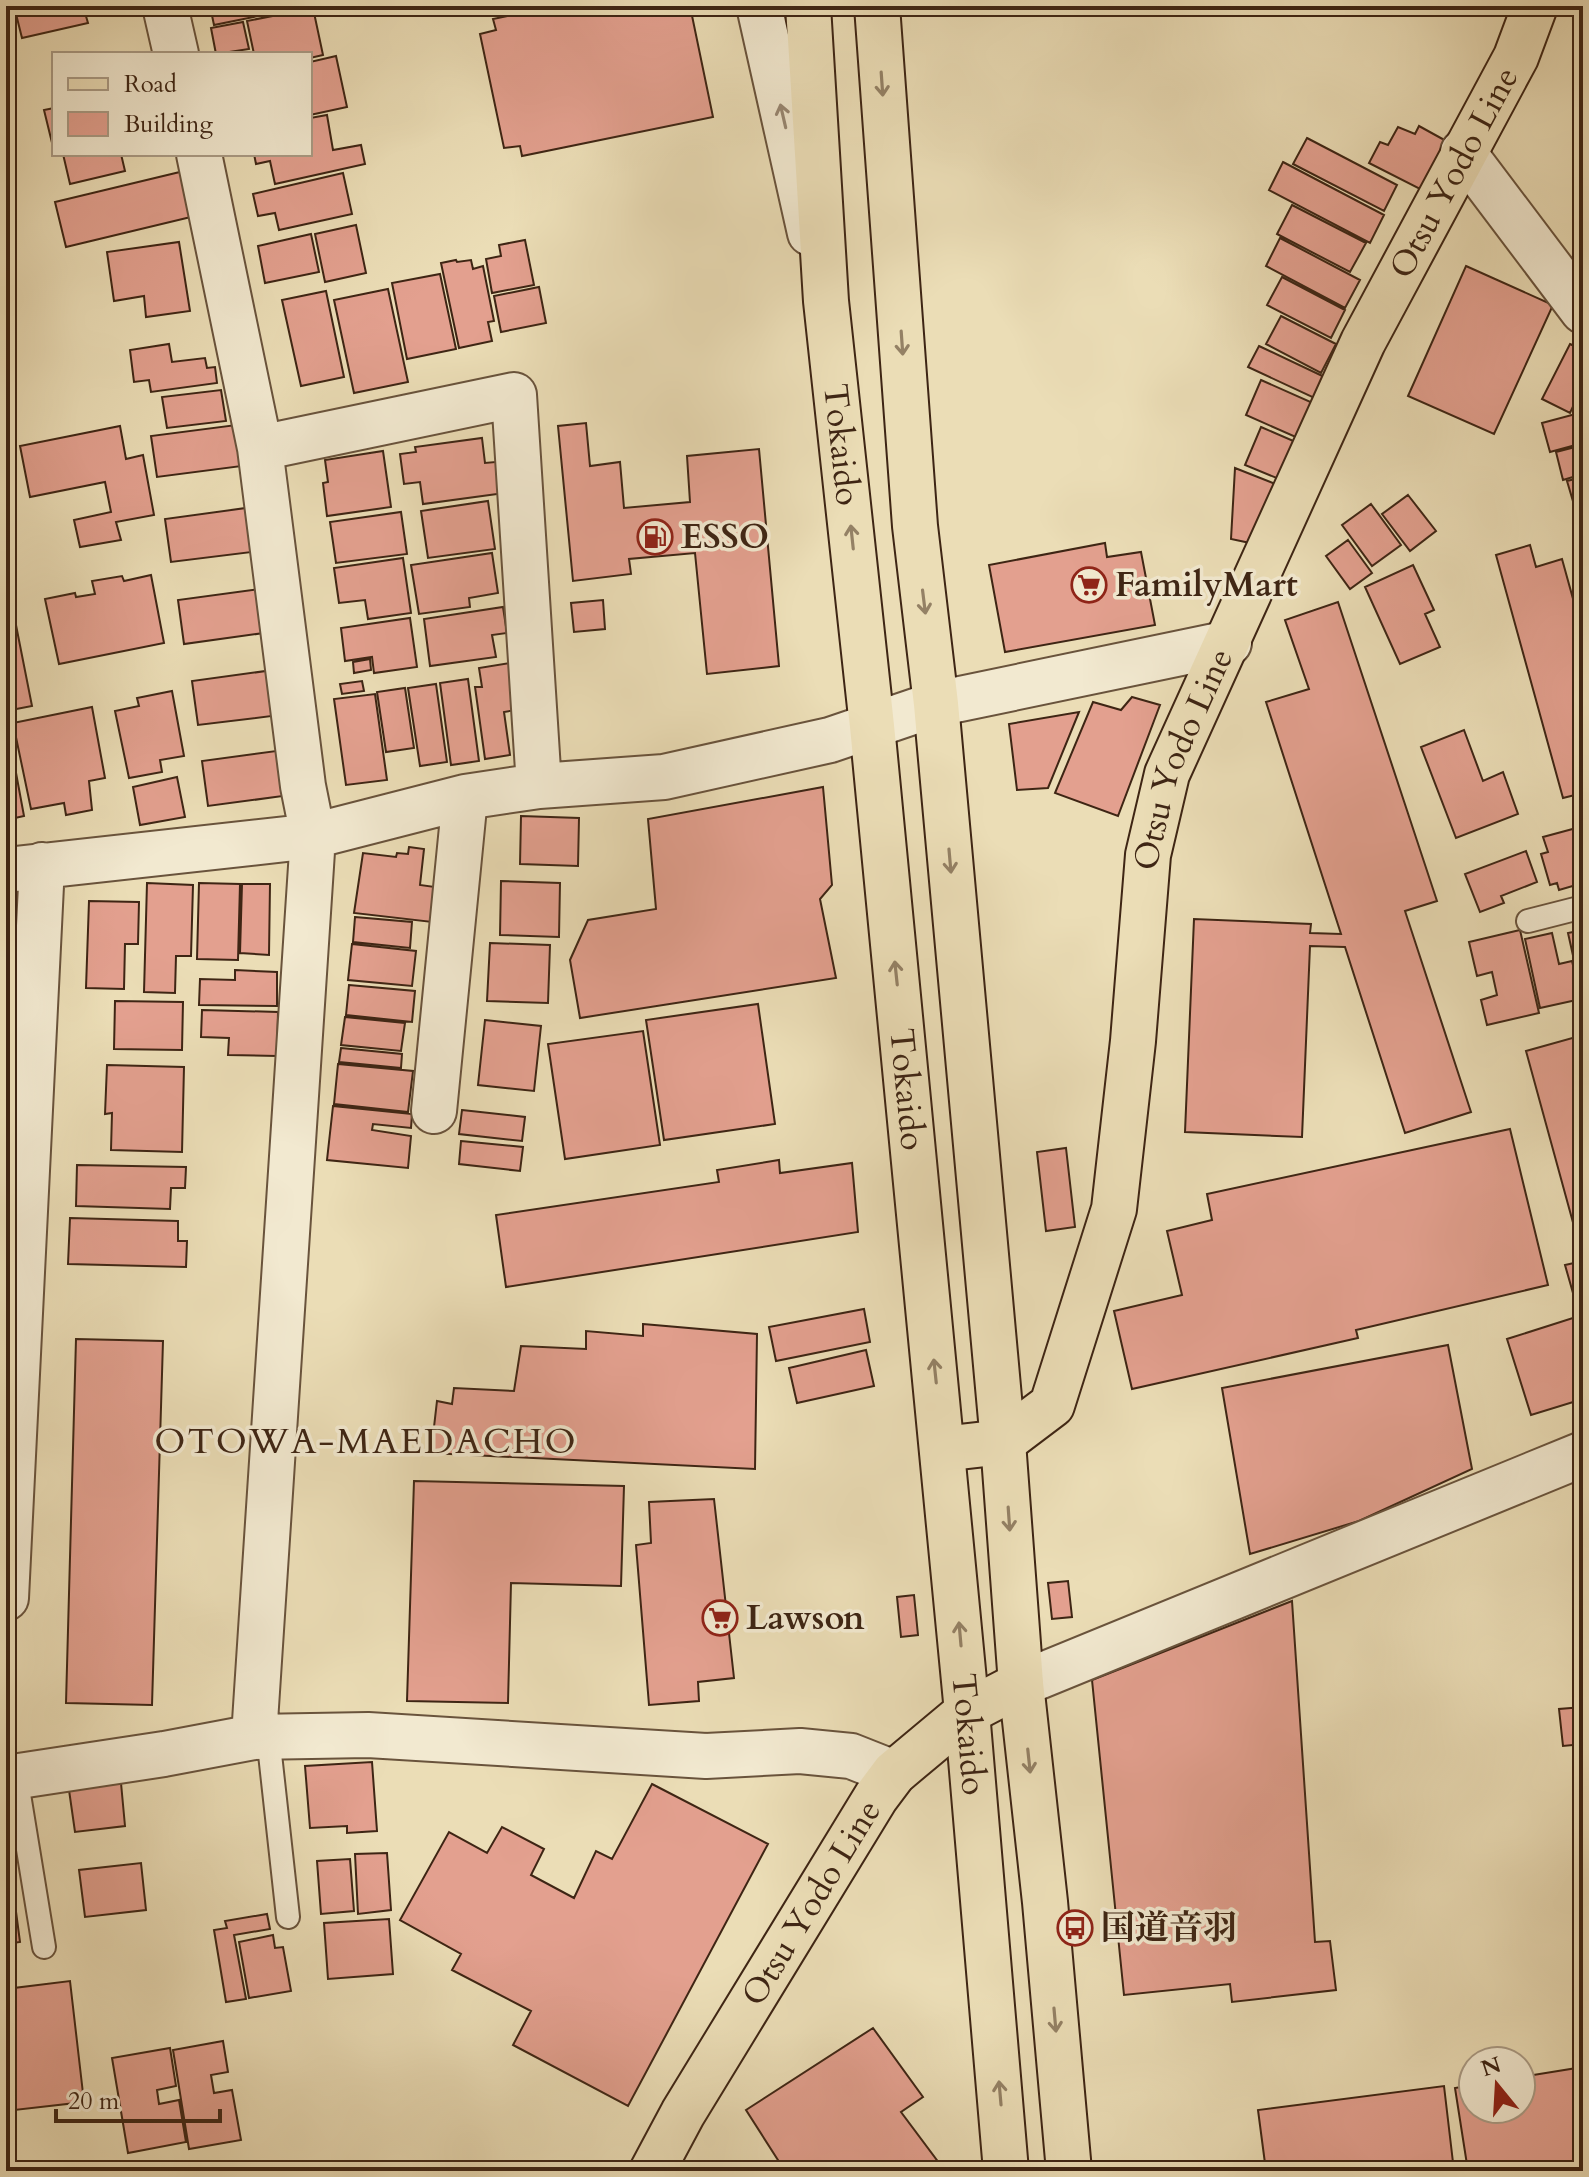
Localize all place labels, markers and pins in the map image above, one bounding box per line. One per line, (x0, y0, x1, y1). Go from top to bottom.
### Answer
place label: ESSO (681, 514, 769, 560)
fuel station icon: ESSO (636, 518, 674, 556)
place label: FamilyMart (1115, 562, 1298, 608)
supermarket icon: FamilyMart (1070, 566, 1108, 604)
place label: Lawson (746, 1595, 865, 1641)
supermarket icon: Lawson (701, 1599, 739, 1637)
place label: 国道音羽 (1101, 1905, 1237, 1951)
bus stop icon: 国道音羽 (1056, 1909, 1094, 1947)

